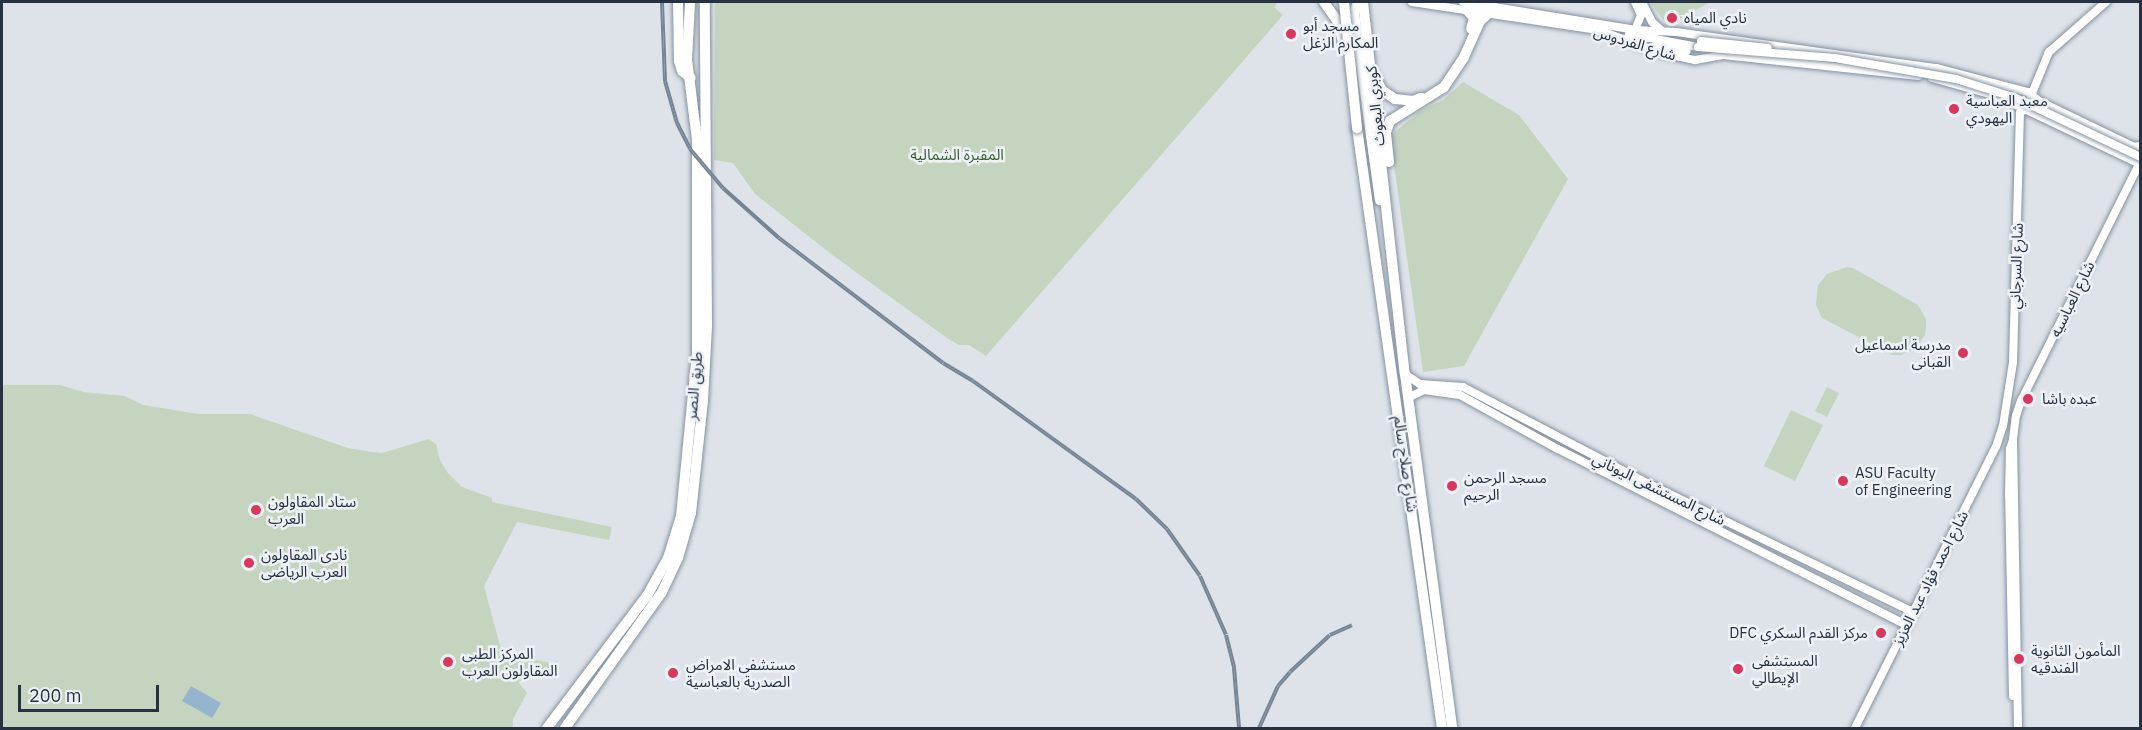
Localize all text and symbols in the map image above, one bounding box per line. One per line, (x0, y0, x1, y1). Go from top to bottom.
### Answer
place label: نادي المياه (1684, 9, 1747, 27)
marker: نادي المياه (1665, 11, 1679, 25)
place label: مسجد أبو المكارم الزغل (1303, 16, 1378, 51)
street label: شارع الفردوس (1592, 22, 1678, 64)
marker: مسجد أبو المكارم الزغل (1284, 27, 1298, 41)
street label: كوبري البعوث (1362, 65, 1388, 147)
place label: معبد العباسية اليهودي (1966, 91, 2048, 126)
marker: معبد العباسية اليهودي (1947, 102, 1961, 116)
park label: المقبرة الشمالية (910, 146, 1004, 164)
street label: شارع السرجاني (2005, 222, 2027, 310)
street label: شارع العباسيه (2046, 258, 2098, 340)
place label: مدرسة اسماعيل القبانى (1855, 335, 1951, 370)
marker: مدرسة اسماعيل القبانى (1956, 346, 1970, 360)
street label: طريق النصر (682, 351, 706, 421)
marker: عبده باشا (2019, 390, 2037, 408)
place label: عبده باشا (2042, 390, 2097, 408)
street label: شارع صلاح سالم (1390, 415, 1422, 513)
street label: شارع المستشفى اليوناني (1590, 449, 1728, 529)
place label: ASU Faculty of Engineering (1855, 463, 1951, 498)
place label: مسجد الرحمن الرحيم (1464, 468, 1547, 503)
marker: ASU Faculty of Engineering (1836, 474, 1850, 488)
marker: مسجد الرحمن الرحيم (1445, 479, 1459, 493)
place label: ستاد المقاولون العرب (268, 492, 356, 527)
marker: ستاد المقاولون العرب (249, 503, 263, 517)
street label: شارع احمد فؤاد عبد العزيز (1888, 508, 1972, 648)
place label: نادى المقاولون العرب الرياضى (261, 545, 347, 580)
marker: نادى المقاولون العرب الرياضى (242, 556, 256, 570)
place label: DFC مركز القدم السكري (1729, 624, 1868, 642)
marker: DFC مركز القدم السكري (1872, 624, 1890, 642)
place label: المأمون الثانوية الفندقيه (2031, 641, 2121, 676)
place label: المركز الطبى المقاولون العرب (462, 644, 558, 679)
place label: المستشفى الإيطالي (1752, 651, 1818, 686)
marker: المأمون الثانوية الفندقيه (2012, 652, 2026, 666)
marker: المركز الطبى المقاولون العرب (439, 653, 457, 671)
place label: مستشفى الامراض الصدرية بالعباسية (686, 655, 796, 690)
marker: المستشفى الإيطالي (1729, 660, 1747, 678)
marker: مستشفى الامراض الصدرية بالعباسية (664, 664, 682, 682)
scale bar (21, 673, 162, 711)
text: 200 m (29, 684, 81, 707)

